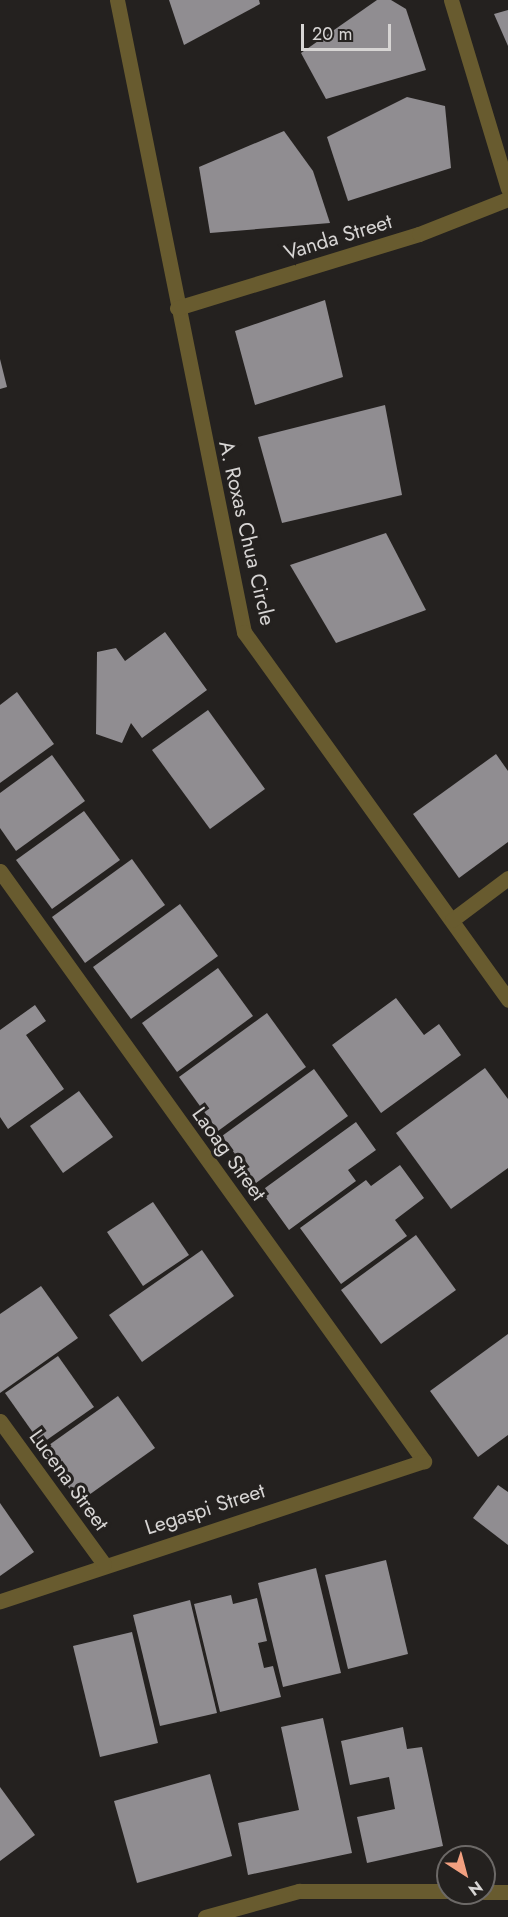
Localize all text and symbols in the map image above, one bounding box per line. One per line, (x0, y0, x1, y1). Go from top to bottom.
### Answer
scale bar (304, 12, 394, 50)
text: 20 m (312, 21, 352, 47)
street label: Vanda Street (281, 209, 395, 265)
street label: A. Roxas Chua Circle (213, 438, 281, 628)
street label: Laoag Street (187, 1102, 271, 1206)
street label: Lucena Street (24, 1425, 114, 1535)
street label: Legaspi Street (142, 1478, 268, 1540)
north arrow (436, 1845, 496, 1905)
text: N (464, 1875, 488, 1901)

